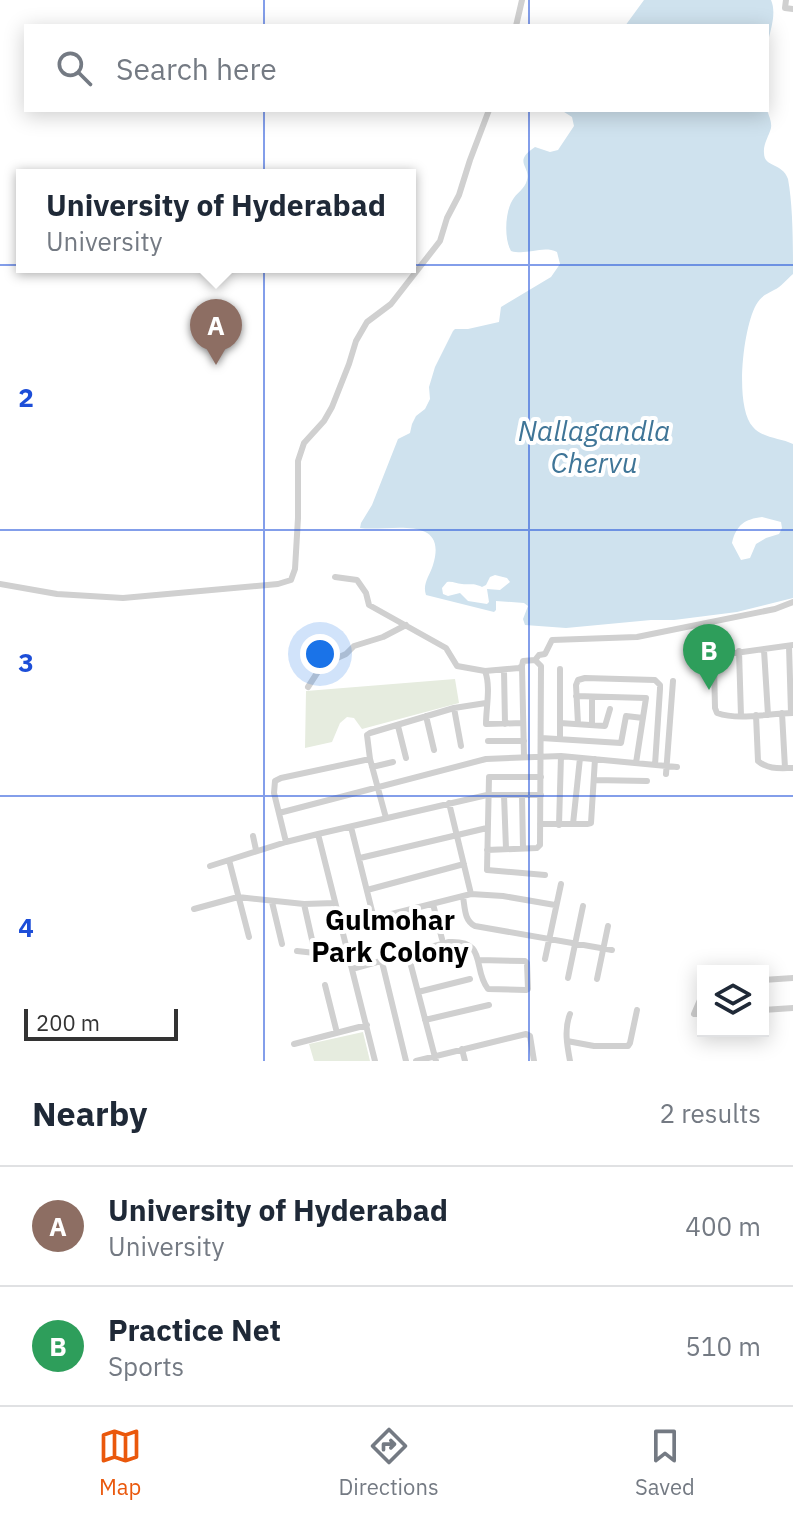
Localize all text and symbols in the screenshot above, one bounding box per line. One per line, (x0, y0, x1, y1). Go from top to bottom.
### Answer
search box (24, 24, 769, 112)
icon: search (52, 46, 96, 90)
text: Search here (116, 49, 277, 88)
popup (16, 169, 416, 273)
text: University of Hyderabad (46, 185, 386, 224)
text: University (46, 224, 163, 258)
pin: A (190, 299, 242, 365)
text: 2 (18, 380, 34, 414)
water label: Nallagandla Chervu (518, 412, 670, 481)
pin: B (683, 624, 735, 690)
your location (300, 634, 340, 674)
text: 3 (18, 645, 34, 679)
district label: Gulmohar Park Colony (311, 901, 469, 970)
text: 4 (18, 910, 34, 944)
map controls (697, 965, 769, 1037)
button: layers (697, 965, 769, 1037)
scale bar (24, 1005, 178, 1041)
text: 200 m (36, 1008, 100, 1037)
text: Nearby (32, 1091, 147, 1135)
text: 2 results (659, 1096, 761, 1130)
text: University of Hyderabad (108, 1190, 448, 1229)
text: A (49, 1209, 67, 1243)
text: 400 m (685, 1209, 761, 1243)
text: University (108, 1229, 225, 1263)
text: Practice Net (108, 1310, 281, 1349)
text: B (49, 1329, 67, 1363)
text: 510 m (685, 1329, 761, 1363)
text: Sports (108, 1349, 184, 1383)
tab: Map (98, 1424, 142, 1501)
tab: Directions (339, 1424, 439, 1501)
tab: Saved (635, 1424, 695, 1501)

